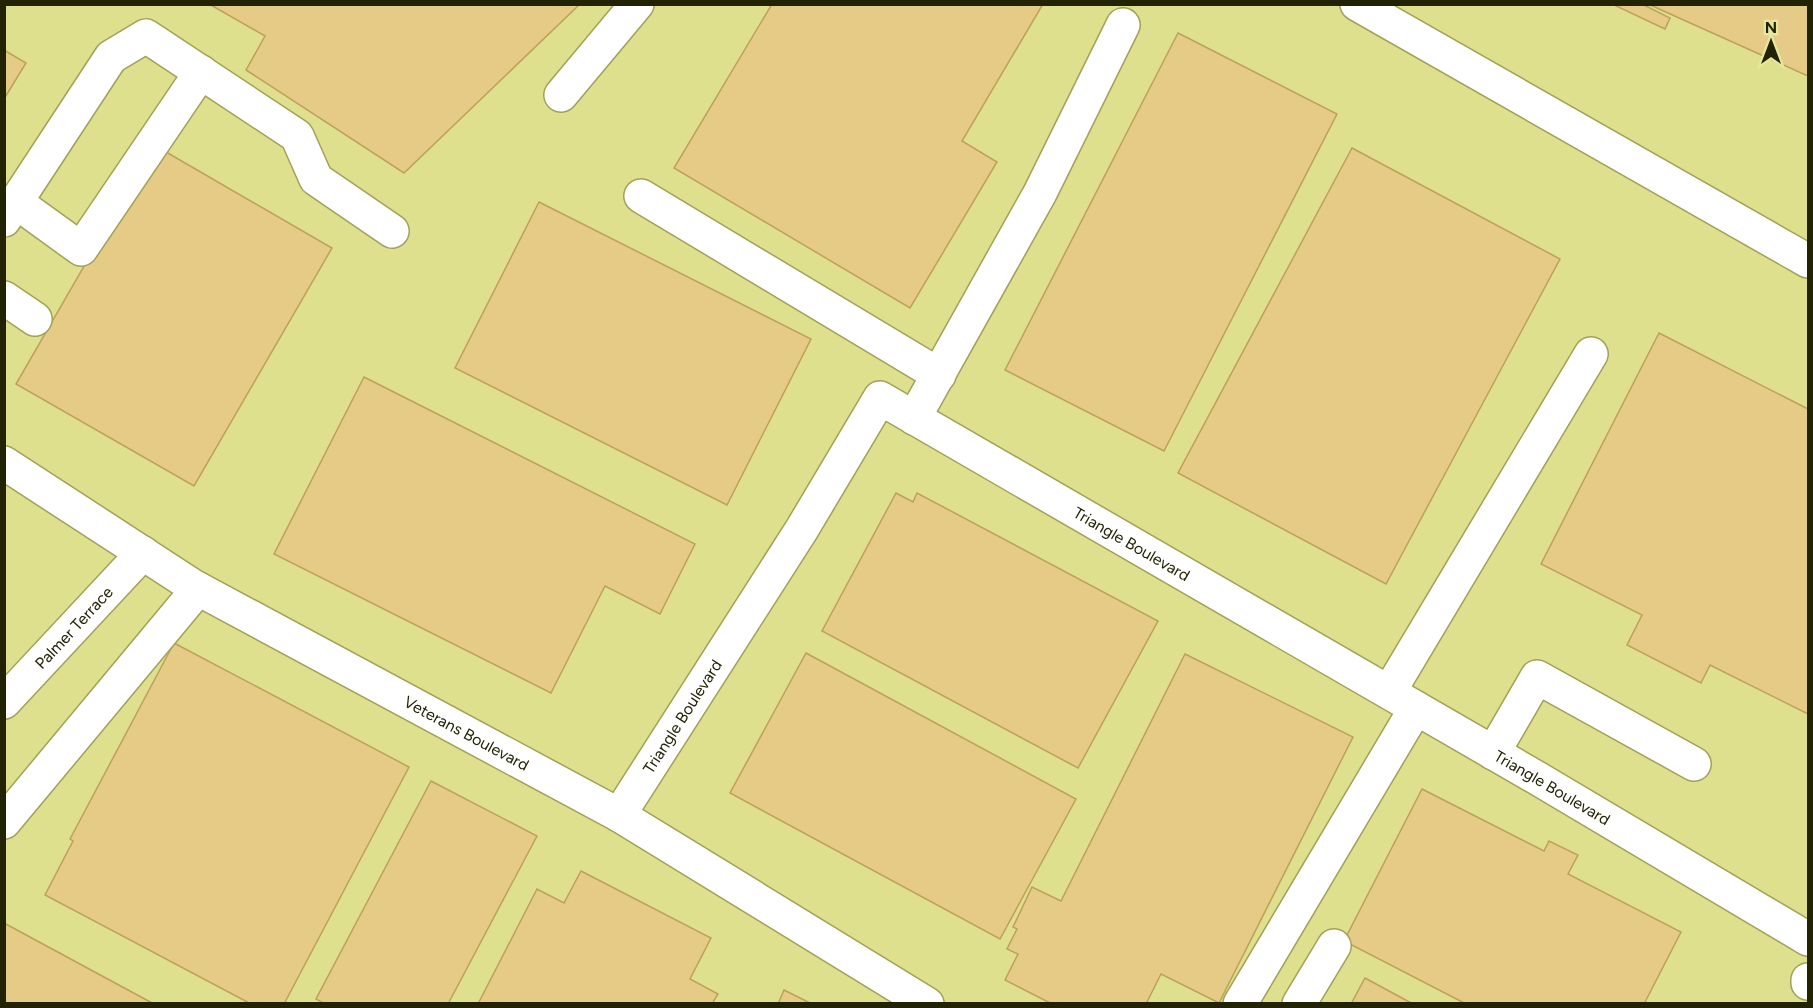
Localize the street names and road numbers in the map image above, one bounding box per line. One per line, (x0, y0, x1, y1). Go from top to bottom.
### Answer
street label: Triangle Boulevard (1070, 503, 1193, 585)
street label: Palmer Terrace (31, 582, 117, 673)
street label: Triangle Boulevard (639, 656, 726, 777)
street label: Veterans Boulevard (400, 692, 532, 775)
street label: Triangle Boulevard (1491, 746, 1613, 829)

